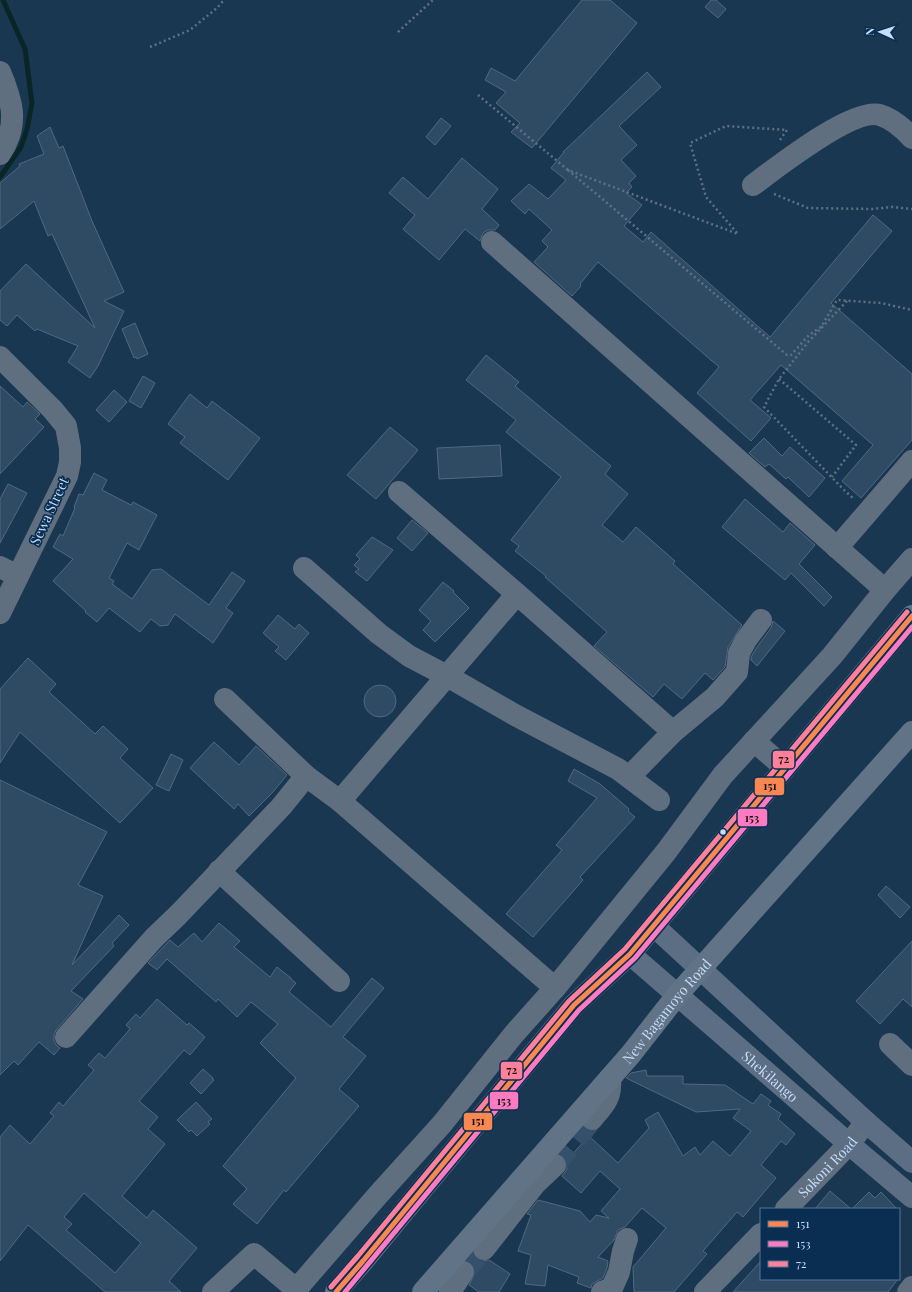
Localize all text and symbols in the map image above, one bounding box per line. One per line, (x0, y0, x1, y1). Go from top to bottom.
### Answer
north arrow (860, 12, 900, 52)
text: N (862, 27, 877, 36)
street label: Sewa Street (25, 473, 74, 548)
line badge: 72 (772, 750, 795, 769)
text: 72 (779, 751, 790, 766)
line badge: 151 (754, 777, 785, 796)
text: 151 (763, 778, 777, 793)
line badge: 153 (737, 808, 768, 827)
text: 153 (745, 810, 759, 825)
unlabelled marker (718, 827, 728, 837)
street label: New Bagamoyo Road (618, 954, 715, 1067)
street label: Shekilango (738, 1046, 803, 1106)
line badge: 72 (500, 1061, 523, 1080)
text: 72 (507, 1062, 518, 1077)
line badge: 153 (489, 1091, 519, 1110)
text: 153 (497, 1093, 511, 1108)
line badge: 151 (463, 1112, 493, 1131)
text: 151 (471, 1113, 485, 1128)
street label: Sokoni Road (793, 1132, 861, 1201)
legend (760, 1208, 900, 1280)
text: 151 (796, 1215, 810, 1231)
text: 153 (796, 1235, 811, 1251)
text: 72 (796, 1255, 807, 1271)

